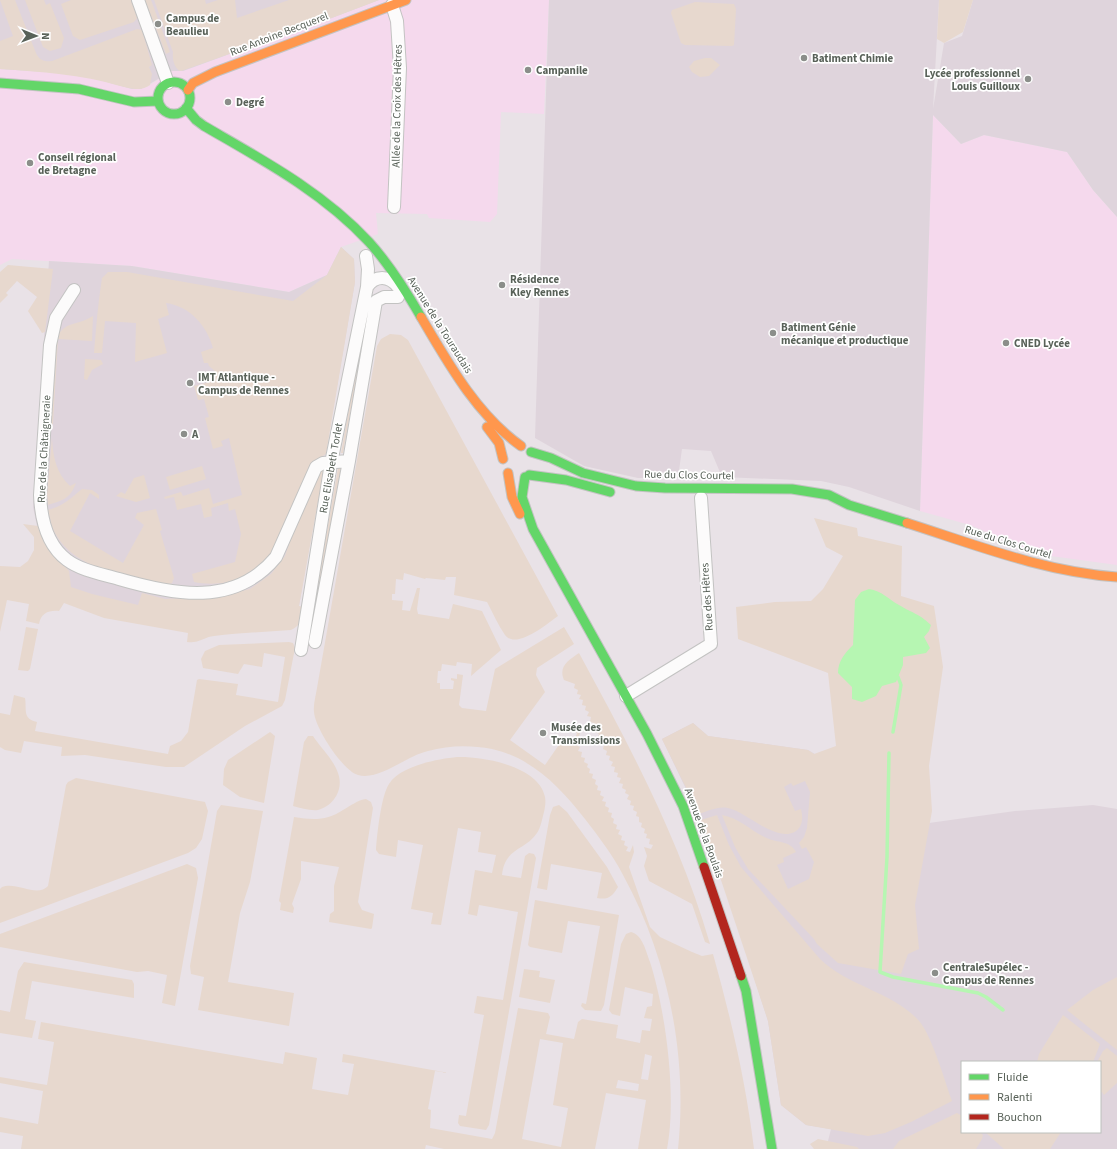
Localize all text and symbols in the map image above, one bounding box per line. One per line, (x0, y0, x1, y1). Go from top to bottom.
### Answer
street label: Rue Antoine Becquerel (228, 8, 330, 60)
place label: Campus de Beaulieu (166, 11, 220, 39)
north arrow (16, 16, 56, 56)
marker: Campus de Beaulieu (153, 19, 163, 29)
text: N (38, 32, 53, 40)
street label: Allée de la Croix des Hêtres (388, 44, 406, 168)
place label: Batiment Chimie (812, 51, 894, 66)
marker: Batiment Chimie (799, 53, 809, 63)
place label: Campanile (536, 63, 588, 78)
marker: Campanile (523, 65, 533, 75)
place label: Lycée professionnel Louis Guilloux (925, 66, 1021, 94)
marker: Lycée professionnel Louis Guilloux (1023, 74, 1033, 84)
place label: Degré (236, 95, 265, 110)
marker: Degré (223, 97, 233, 107)
place label: Conseil régional de Bretagne (38, 150, 117, 178)
marker: Conseil régional de Bretagne (25, 158, 35, 168)
place label: Résidence Kley Rennes (510, 272, 569, 300)
street label: Avenue de la Touraudais (404, 274, 476, 377)
marker: Résidence Kley Rennes (497, 280, 507, 290)
place label: Batiment Génie mécanique et productique (781, 320, 909, 348)
marker: Batiment Génie mécanique et productique (768, 328, 778, 338)
place label: CNED Lycée (1014, 336, 1070, 351)
marker: CNED Lycée (1001, 338, 1011, 348)
place label: IMT Atlantique - Campus de Rennes (198, 370, 289, 398)
marker: IMT Atlantique - Campus de Rennes (185, 378, 195, 388)
street label: Rue de la Châtaigneraie (34, 394, 54, 503)
street label: Rue Elisabeth Torlet (316, 421, 346, 514)
place label: A (191, 427, 199, 442)
marker: A (179, 429, 189, 439)
street label: Rue du Clos Courtel (644, 467, 734, 483)
street label: Rue du Clos Courtel (963, 522, 1053, 562)
street label: Rue des Hêtres (697, 562, 717, 632)
place label: Musée des Transmissions (551, 720, 620, 748)
marker: Musée des Transmissions (538, 728, 548, 738)
street label: Avenue de la Boulais (681, 786, 727, 880)
place label: CentraleSupélec - Campus de Rennes (943, 960, 1034, 988)
marker: CentraleSupélec - Campus de Rennes (930, 968, 940, 978)
legend (961, 1061, 1101, 1133)
text: Fluide (997, 1069, 1028, 1086)
text: Ralenti (997, 1089, 1032, 1106)
text: Bouchon (997, 1109, 1042, 1126)

